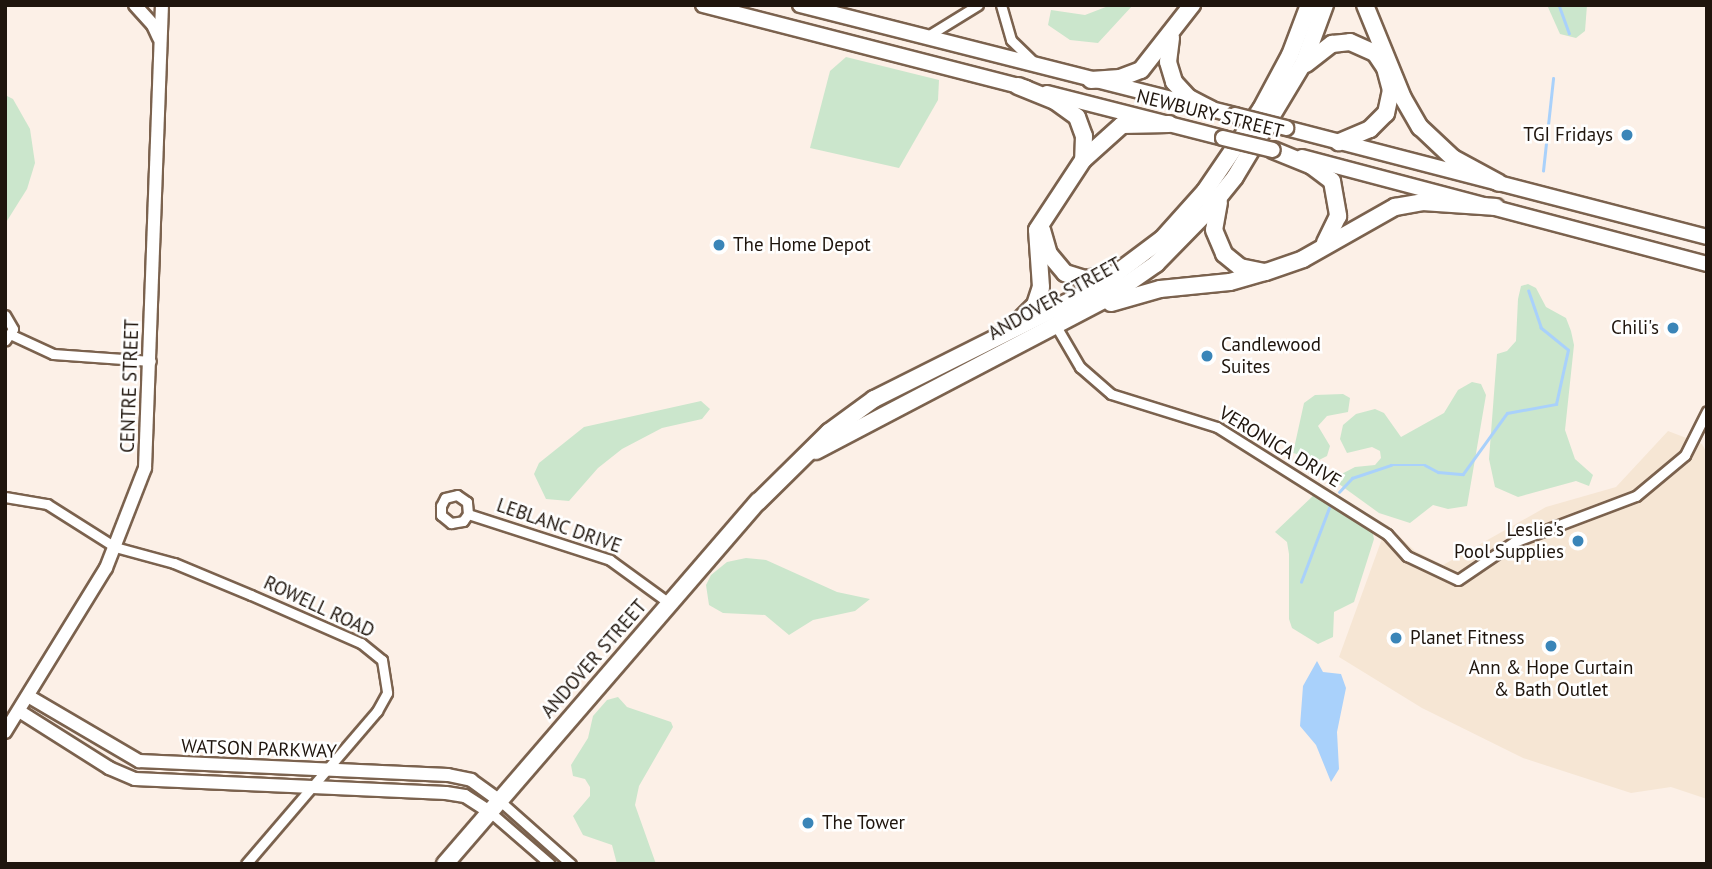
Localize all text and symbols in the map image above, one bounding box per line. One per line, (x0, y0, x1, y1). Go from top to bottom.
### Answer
street label: NEWBURY STREET (1134, 85, 1286, 143)
place label: TGI Fridays (1523, 124, 1613, 146)
marker: TGI Fridays (1619, 127, 1635, 143)
place label: The Home Depot (733, 234, 871, 256)
marker: The Home Depot (711, 237, 727, 253)
street label: ANDOVER STREET (984, 253, 1126, 345)
place label: Chili's (1611, 317, 1659, 339)
street label: CENTRE STREET (116, 319, 144, 453)
marker: Chili's (1665, 320, 1681, 336)
place label: Candlewood Suites (1221, 334, 1321, 378)
marker: Candlewood Suites (1199, 348, 1215, 364)
street label: VERONICA DRIVE (1214, 401, 1346, 493)
street label: LEBLANC DRIVE (493, 494, 625, 558)
place label: Leslie's Pool Supplies (1454, 519, 1564, 563)
marker: Leslie's Pool Supplies (1570, 533, 1586, 549)
street label: ROWELL ROAD (260, 571, 378, 643)
street label: ANDOVER STREET (537, 595, 651, 723)
place label: Planet Fitness (1410, 627, 1525, 649)
marker: Planet Fitness (1388, 630, 1404, 646)
marker: Ann & Hope Curtain & Bath Outlet (1543, 638, 1559, 654)
place label: Ann & Hope Curtain & Bath Outlet (1469, 657, 1633, 701)
street label: WATSON PARKWAY (181, 735, 337, 763)
place label: The Tower (822, 812, 906, 834)
marker: The Tower (800, 815, 816, 831)

